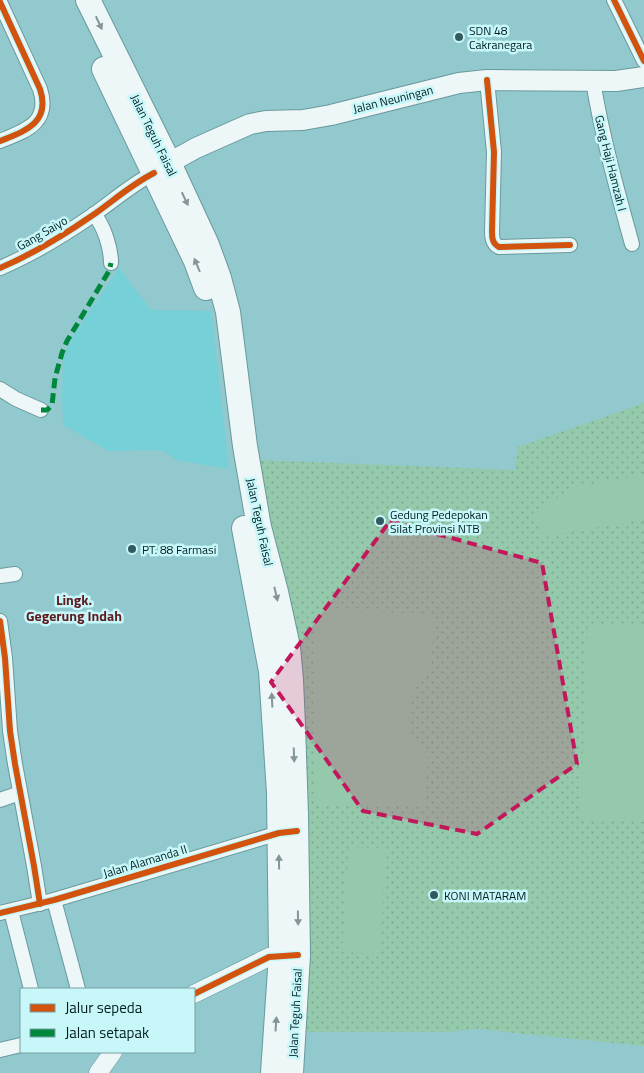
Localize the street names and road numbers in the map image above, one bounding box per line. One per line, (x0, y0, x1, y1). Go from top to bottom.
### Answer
street label: Jalan Neuningan (351, 80, 435, 118)
street label: Jalan Teguh Faisal (126, 91, 182, 179)
street label: Gang Haji Hamzah I (590, 113, 632, 213)
street label: Gang Saiyo (13, 211, 71, 255)
street label: Jalan Teguh Faisal (241, 476, 279, 568)
street label: Jalan Alamanda II (101, 839, 189, 883)
street label: Jalan Teguh Faisal (283, 968, 307, 1058)

